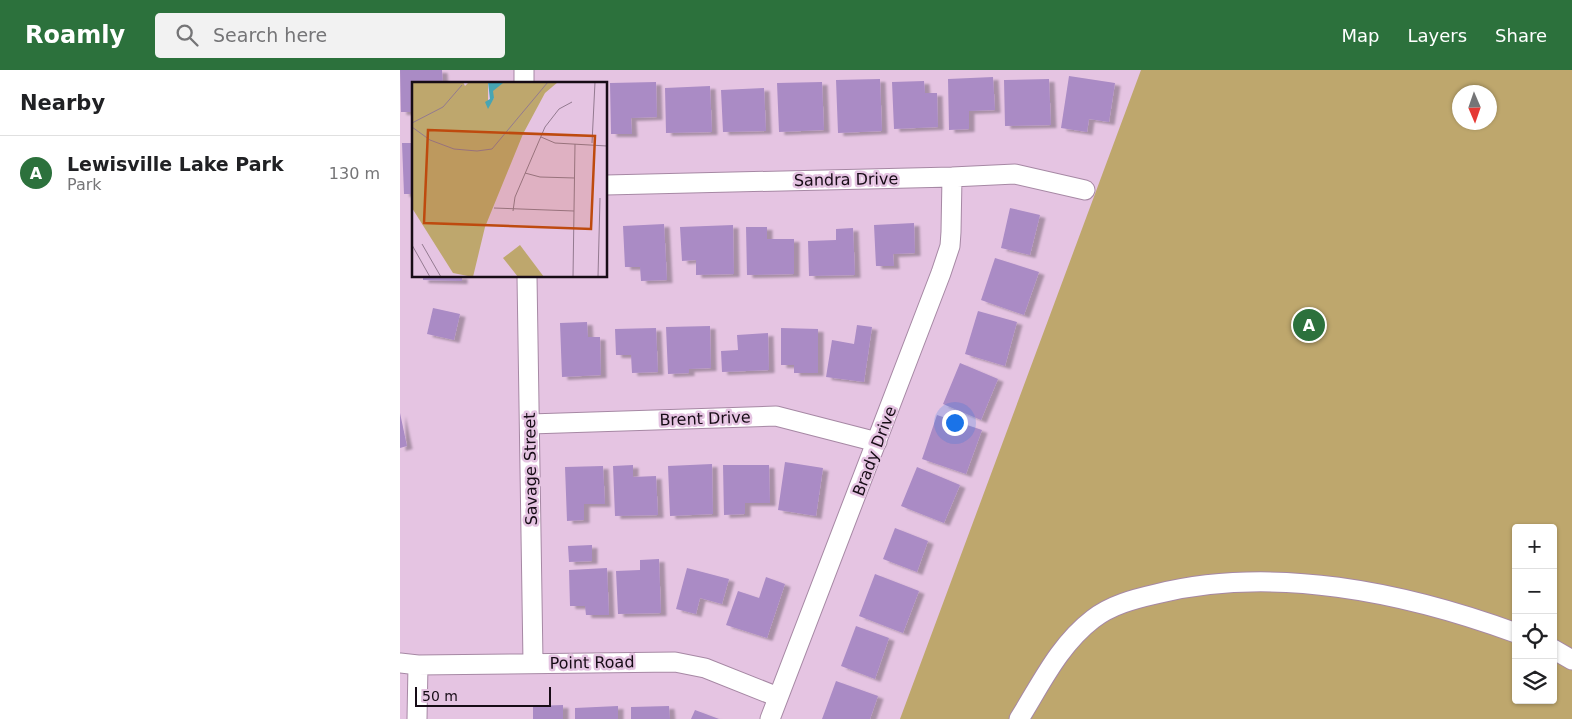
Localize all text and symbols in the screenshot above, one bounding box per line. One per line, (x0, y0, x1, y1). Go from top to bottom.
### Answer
search box (155, 13, 505, 58)
text: Roamly (25, 21, 125, 49)
icon: search (173, 21, 201, 49)
text: Search here (213, 24, 327, 46)
text: Map (1341, 25, 1379, 46)
text: Layers (1407, 25, 1467, 46)
text: Share (1495, 25, 1547, 46)
inset map (412, 82, 608, 278)
north arrow (1452, 85, 1497, 130)
text: Nearby (20, 91, 105, 115)
text: Lewisville Lake Park (67, 153, 284, 175)
text: A (30, 164, 42, 183)
text: 130 m (329, 164, 380, 183)
street label: Sandra Drive (794, 169, 898, 190)
text: Park (67, 175, 102, 194)
pin: A (1293, 306, 1325, 344)
street label: Brady Drive (849, 404, 900, 499)
street label: Brent Drive (659, 407, 751, 430)
your location (942, 410, 968, 436)
street label: Savage Street (520, 412, 541, 526)
map controls (1512, 524, 1557, 704)
button: + (1512, 524, 1557, 569)
button: − (1512, 569, 1557, 614)
button: locate (1512, 614, 1557, 659)
street label: Point Road (549, 652, 635, 673)
button: layers (1512, 659, 1557, 704)
scale bar (415, 684, 551, 707)
text: 50 m (422, 688, 458, 704)

